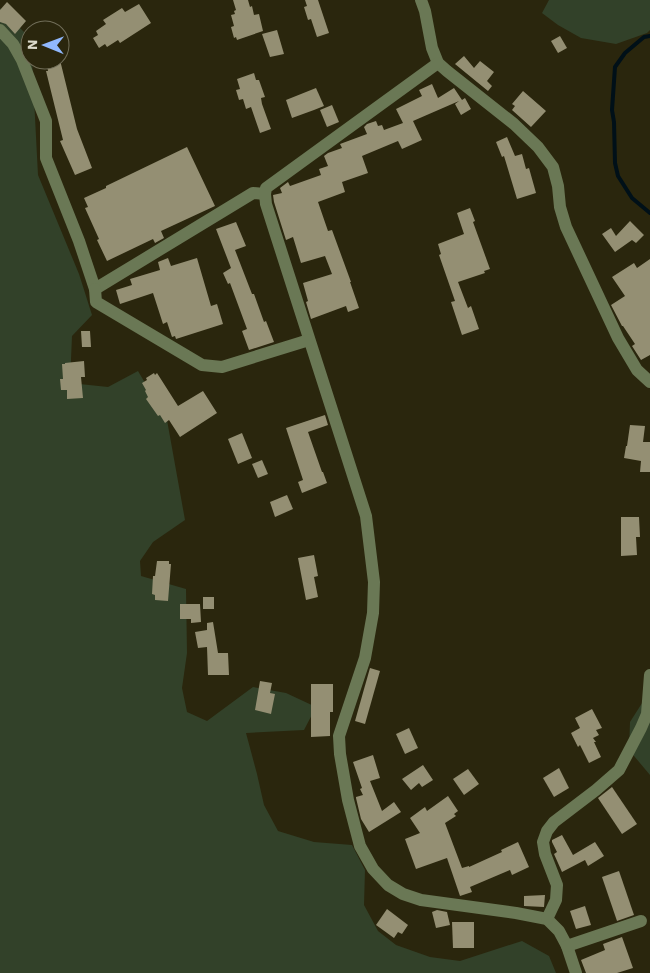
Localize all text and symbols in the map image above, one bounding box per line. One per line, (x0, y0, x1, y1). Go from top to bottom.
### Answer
north arrow (20, 20, 70, 70)
text: N (24, 39, 40, 50)

